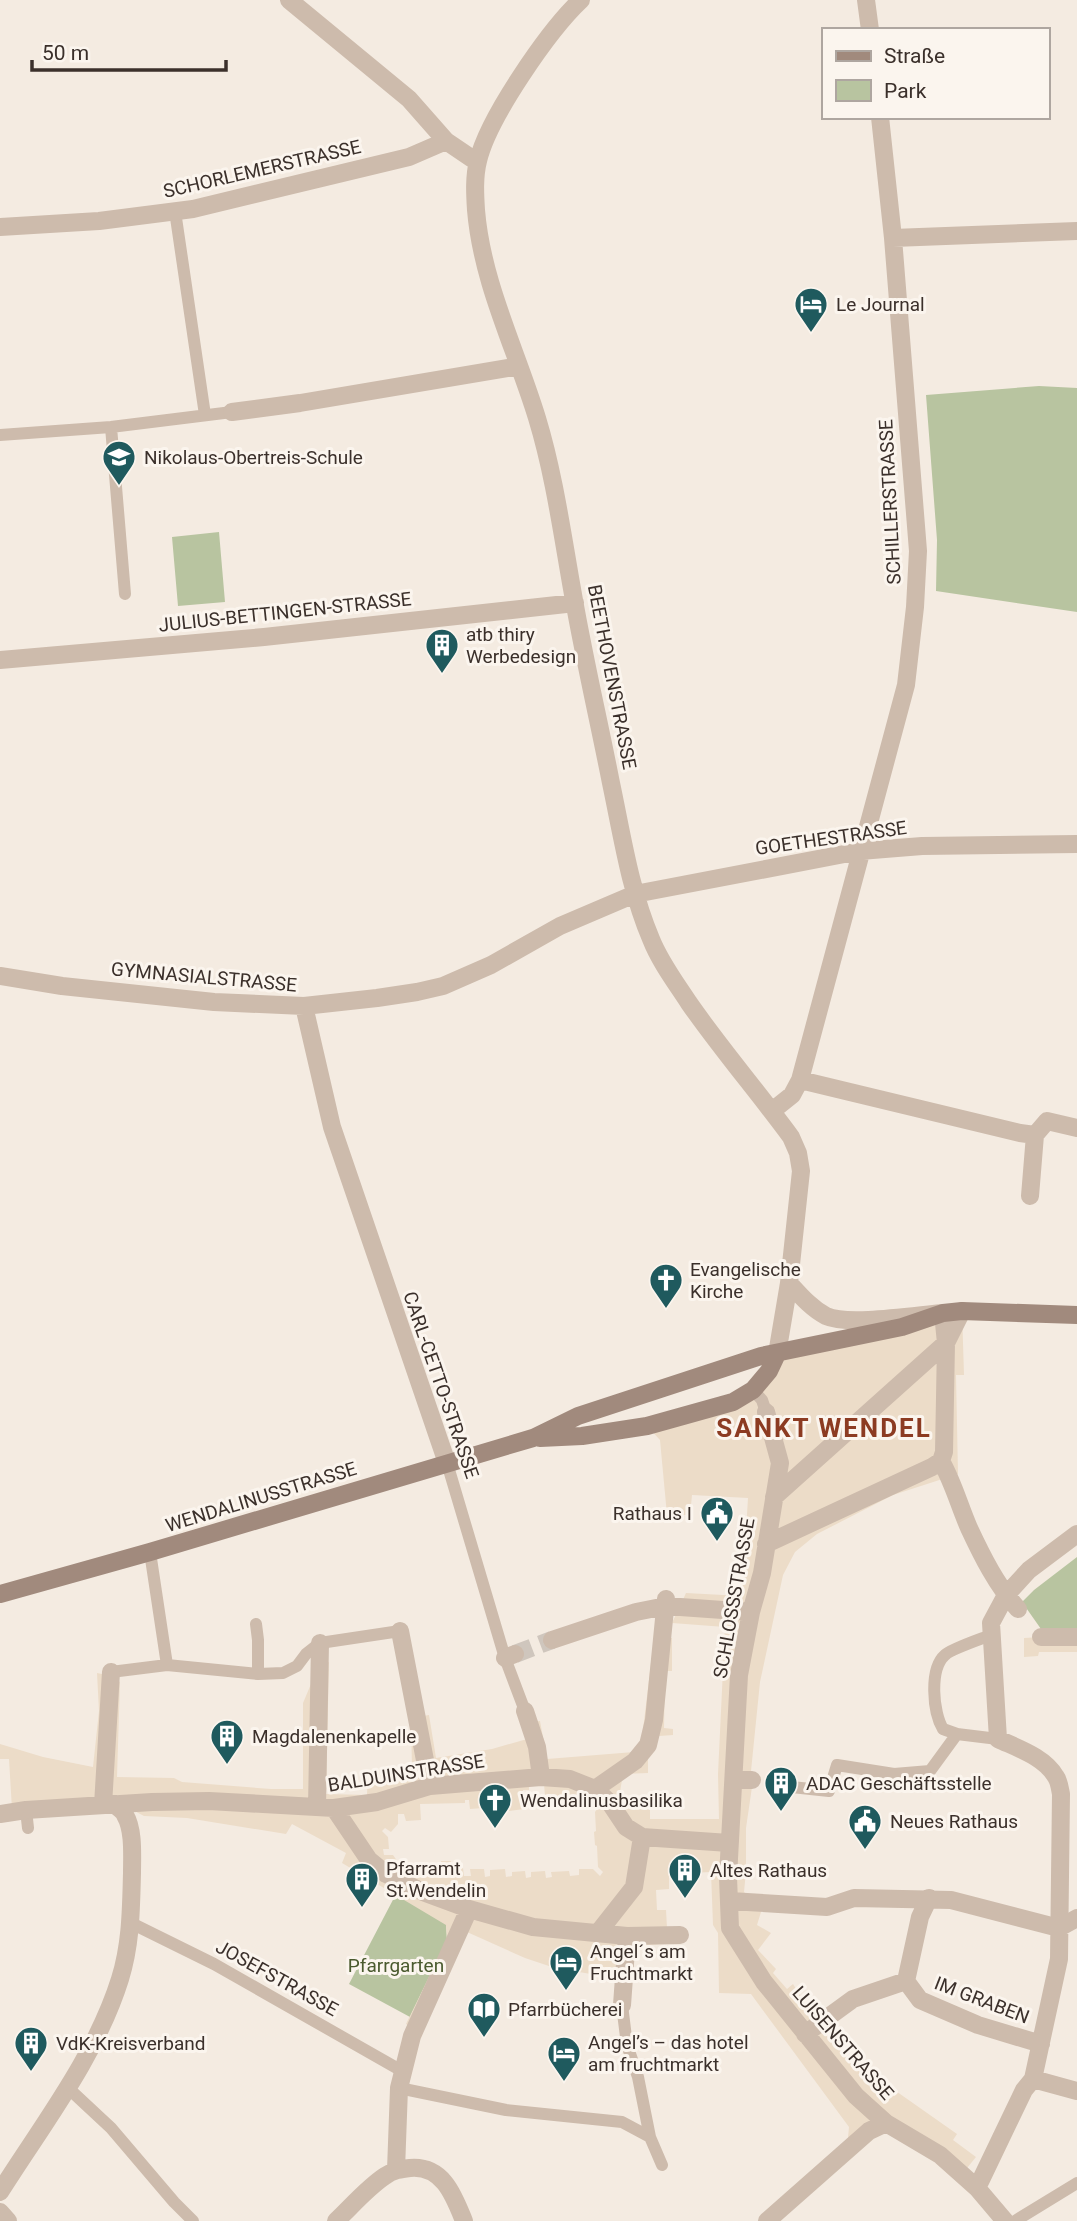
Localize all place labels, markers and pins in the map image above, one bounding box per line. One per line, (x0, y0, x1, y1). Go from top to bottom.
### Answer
hotel icon: Le Journal (792, 285, 830, 334)
place label: Le Journal (836, 293, 925, 316)
school or university icon: Nikolaus-Obertreis-Schule (100, 438, 138, 487)
place label: Nikolaus-Obertreis-Schule (144, 446, 363, 469)
place label: atb thiry Werbedesign (466, 623, 576, 668)
building icon: atb thiry Werbedesign (423, 626, 461, 675)
place label: Evangelische Kirche (690, 1258, 801, 1303)
church icon: Evangelische Kirche (647, 1261, 685, 1310)
public building icon: Rathaus I (698, 1494, 736, 1543)
place label: Rathaus I (613, 1502, 692, 1525)
building icon: Magdalenenkapelle (208, 1717, 246, 1766)
place label: Magdalenenkapelle (252, 1725, 416, 1748)
building icon: ADAC Geschäftsstelle (762, 1764, 800, 1813)
place label: ADAC Geschäftsstelle (806, 1772, 992, 1795)
church icon: Wendalinusbasilika (476, 1781, 514, 1830)
place label: Wendalinusbasilika (520, 1789, 683, 1812)
public building icon: Neues Rathaus (846, 1802, 884, 1851)
place label: Neues Rathaus (890, 1810, 1018, 1833)
building icon: Altes Rathaus (666, 1851, 704, 1900)
place label: Pfarramt St.Wendelin (386, 1857, 486, 1902)
place label: Altes Rathaus (710, 1859, 827, 1882)
building icon: Pfarramt St.Wendelin (343, 1860, 381, 1909)
place label: Angel´s am Fruchtmarkt (590, 1940, 693, 1985)
hotel icon: Angel´s am Fruchtmarkt (547, 1943, 585, 1992)
library icon: Pfarrbücherei (465, 1990, 503, 2039)
place label: Pfarrbücherei (508, 1998, 622, 2021)
building icon: VdK-Kreisverband (12, 2024, 50, 2073)
place label: Angel’s – das hotel am fruchtmarkt (588, 2031, 749, 2076)
place label: VdK-Kreisverband (56, 2032, 205, 2055)
hotel icon: Angel’s – das hotel am fruchtmarkt (545, 2034, 583, 2083)

